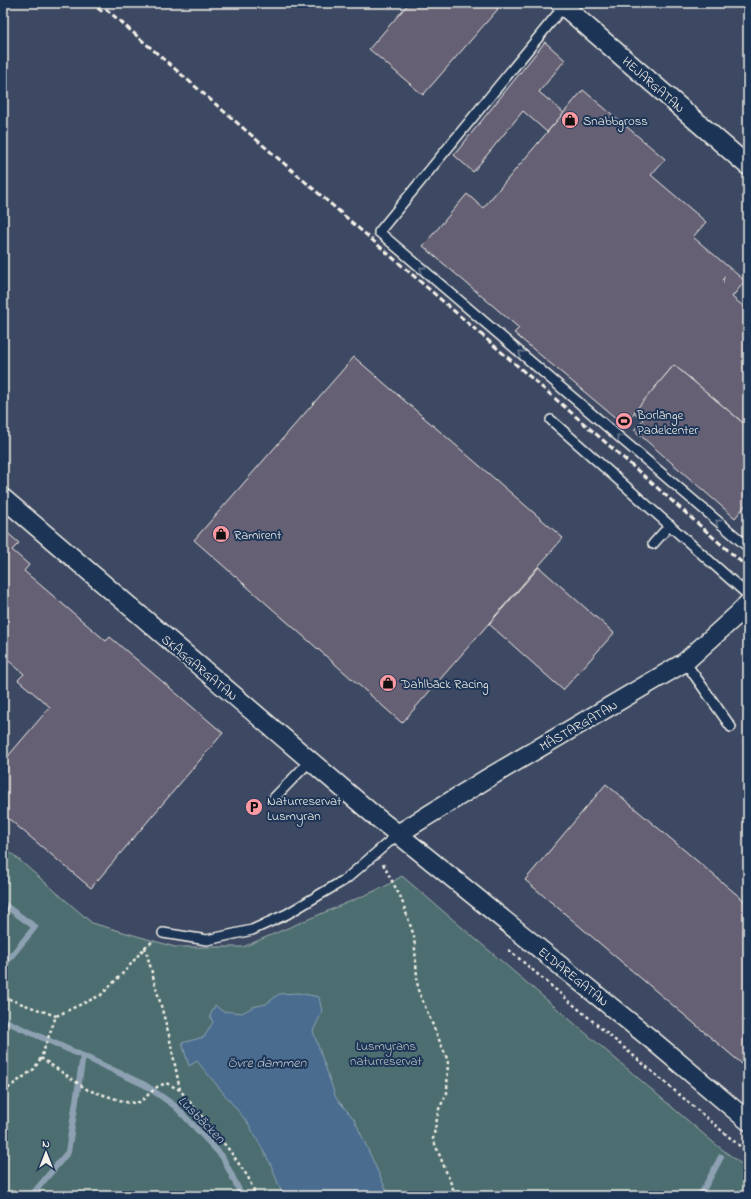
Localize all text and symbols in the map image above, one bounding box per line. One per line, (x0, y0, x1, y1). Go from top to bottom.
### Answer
street label: HEJARGATAN (618, 53, 688, 118)
shop icon: Snabbgross (560, 110, 580, 130)
place label: Snabbgross (583, 112, 648, 132)
one-way arrow (419, 266, 426, 273)
house number: 1 (722, 272, 726, 288)
one-way arrow (518, 350, 525, 357)
place label: Borlänge Padelcenter (636, 406, 699, 440)
sports icon: Borlänge Padelcenter (614, 411, 634, 431)
one-way arrow (617, 435, 624, 442)
one-way arrow (716, 519, 723, 526)
shop icon: Ramirent (211, 524, 231, 544)
place label: Ramirent (234, 526, 282, 545)
street label: SKÄGGARGATAN (157, 631, 241, 706)
shop icon: Dahlbäck Racing (378, 673, 398, 693)
place label: Dahlbäck Racing (400, 675, 489, 695)
street label: MÄSTARGATAN (536, 696, 621, 756)
place label: Naturreservat Lusmyran (267, 792, 342, 827)
parking icon: Naturreservat Lusmyran (244, 797, 264, 817)
street label: ELDAREGATAN (534, 943, 612, 1012)
park label: Lusmyrans naturreservat (350, 1037, 423, 1071)
water label: Övre dammen (227, 1053, 308, 1074)
water label: Lusbäcken (172, 1091, 230, 1150)
north arrow (26, 1133, 66, 1173)
text: N (42, 1136, 50, 1152)

